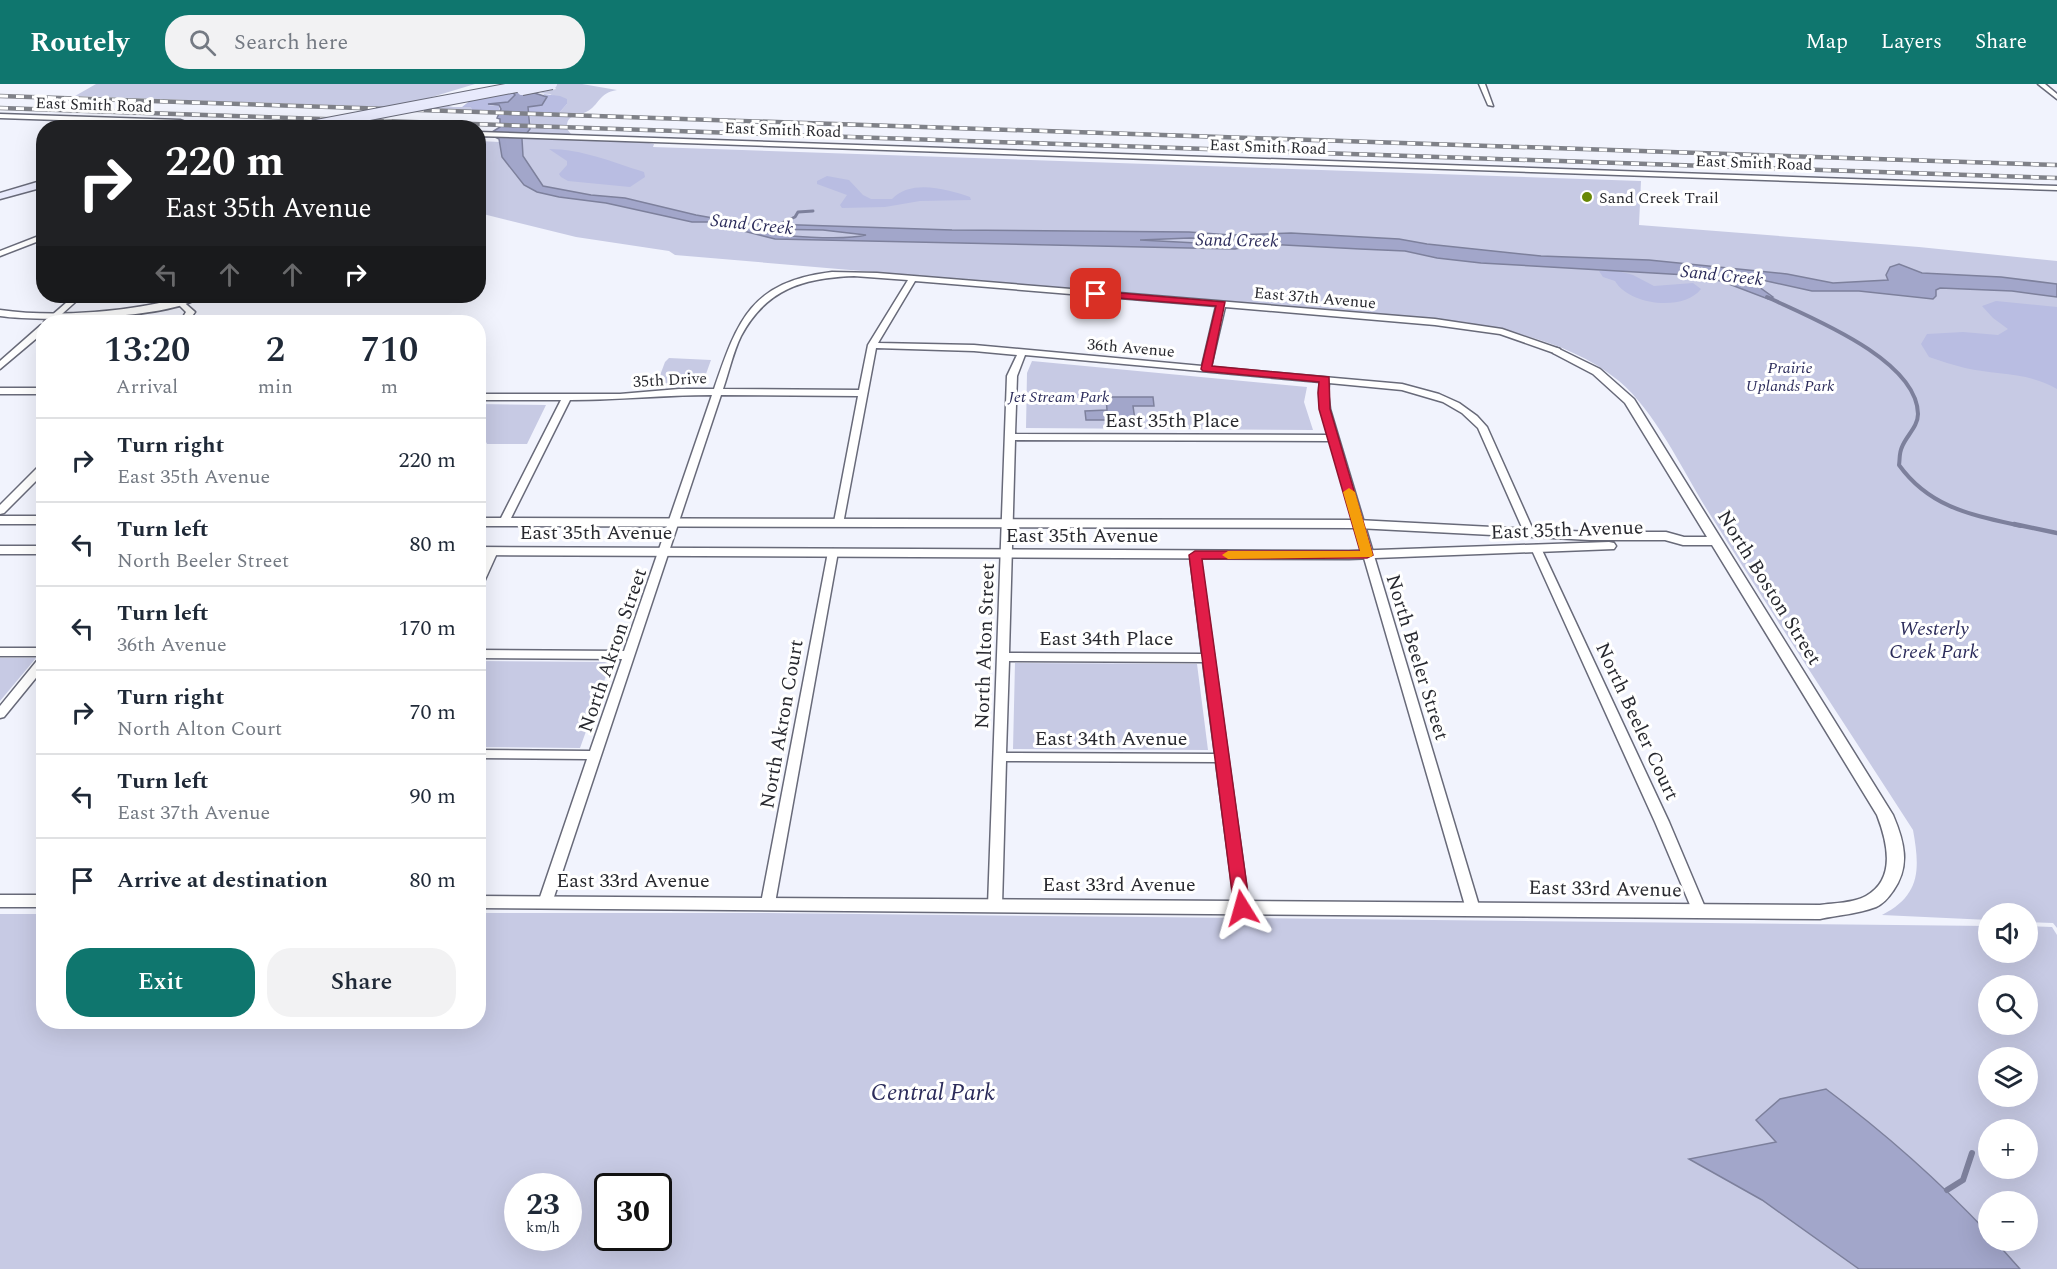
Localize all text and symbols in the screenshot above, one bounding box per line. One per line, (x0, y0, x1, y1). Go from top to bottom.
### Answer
search box (165, 15, 585, 69)
text: Routely (30, 21, 129, 64)
icon: search (186, 26, 219, 59)
text: Search here (234, 26, 348, 59)
text: Map (1806, 26, 1848, 58)
text: Layers (1881, 26, 1942, 58)
text: Share (1975, 26, 2027, 58)
street label: East Smith Road (35, 91, 153, 119)
street label: East Smith Road (724, 116, 842, 144)
text: 220 m (165, 131, 284, 194)
street label: East Smith Road (1209, 133, 1327, 161)
icon: right (66, 144, 144, 222)
street label: East Smith Road (1695, 149, 1813, 177)
place label: Sand Creek Trail (1599, 186, 1719, 210)
text: East 35th Avenue (165, 188, 372, 230)
marker: Sand Creek Trail (1580, 190, 1594, 204)
water label: Sand Creek (709, 207, 795, 242)
water label: Sand Creek (1195, 226, 1279, 255)
icon: left (150, 258, 183, 291)
icon: ahead (213, 258, 246, 291)
icon: ahead (276, 258, 309, 291)
icon: right (339, 258, 372, 291)
water label: Sand Creek (1679, 258, 1765, 293)
pin (1070, 268, 1121, 319)
icon: arrive (1079, 277, 1112, 310)
street label: East 37th Avenue (1253, 281, 1377, 315)
text: 13:20 (104, 323, 190, 378)
text: 2 (266, 323, 285, 378)
text: 710 (360, 323, 418, 378)
street label: 36th Avenue (1086, 332, 1176, 364)
park label: Prairie Uplands Park (1746, 356, 1835, 398)
street label: 35th Drive (632, 366, 708, 394)
text: Arrival (116, 372, 178, 402)
text: min (258, 372, 293, 402)
text: m (381, 372, 398, 402)
park label: Jet Stream Park (1007, 385, 1110, 409)
street label: East 35th Place (1105, 406, 1239, 436)
text: Turn right (117, 429, 224, 462)
icon: right (66, 444, 99, 477)
text: 220 m (399, 444, 456, 477)
text: East 35th Avenue (117, 462, 270, 492)
street label: North Boston Street (1709, 504, 1829, 671)
street label: East 35th Avenue (1490, 512, 1644, 548)
text: Turn left (117, 513, 209, 546)
street label: East 35th Avenue (519, 518, 673, 548)
street label: East 35th Avenue (1005, 521, 1159, 551)
icon: left (66, 528, 99, 561)
text: 80 m (410, 528, 456, 561)
text: North Beeler Street (117, 546, 289, 576)
street label: North Alton Street (967, 562, 1003, 730)
street label: North Akron Street (571, 564, 655, 737)
street label: North Beeler Street (1378, 571, 1457, 744)
text: Turn left (117, 597, 209, 630)
icon: left (66, 612, 99, 645)
text: 170 m (399, 612, 456, 645)
park label: Westerly Creek Park (1889, 614, 1980, 667)
street label: East 34th Place (1039, 624, 1173, 654)
text: 36th Avenue (117, 630, 227, 660)
street label: North Akron Court (752, 637, 812, 811)
street label: North Beeler Court (1587, 637, 1687, 805)
text: Turn right (117, 681, 224, 714)
icon: right (66, 696, 99, 729)
text: 70 m (410, 696, 456, 729)
text: North Alton Court (117, 714, 282, 744)
street label: East 34th Avenue (1034, 724, 1188, 754)
text: Turn left (117, 765, 209, 798)
icon: left (66, 780, 99, 813)
text: 90 m (410, 780, 456, 813)
text: East 37th Avenue (117, 798, 270, 828)
icon: arrive (66, 864, 99, 897)
text: Arrive at destination (117, 864, 328, 897)
text: 80 m (410, 864, 456, 897)
street label: East 33rd Avenue (556, 866, 710, 896)
street label: East 33rd Avenue (1042, 870, 1196, 900)
street label: East 33rd Avenue (1528, 873, 1682, 905)
position arrow (1210, 876, 1274, 940)
map controls (1978, 903, 2038, 1251)
button: sound (1978, 903, 2038, 963)
button: Exit (66, 948, 255, 1017)
button: Share (267, 948, 456, 1017)
button: search (1978, 975, 2038, 1035)
button: layers (1978, 1047, 2038, 1107)
park label: Central Park (871, 1075, 995, 1111)
button: + (1978, 1119, 2038, 1179)
speed limit sign: 30 (594, 1173, 672, 1251)
text: 23 (526, 1182, 560, 1228)
button: − (1978, 1191, 2038, 1251)
text: km/h (526, 1216, 560, 1239)

